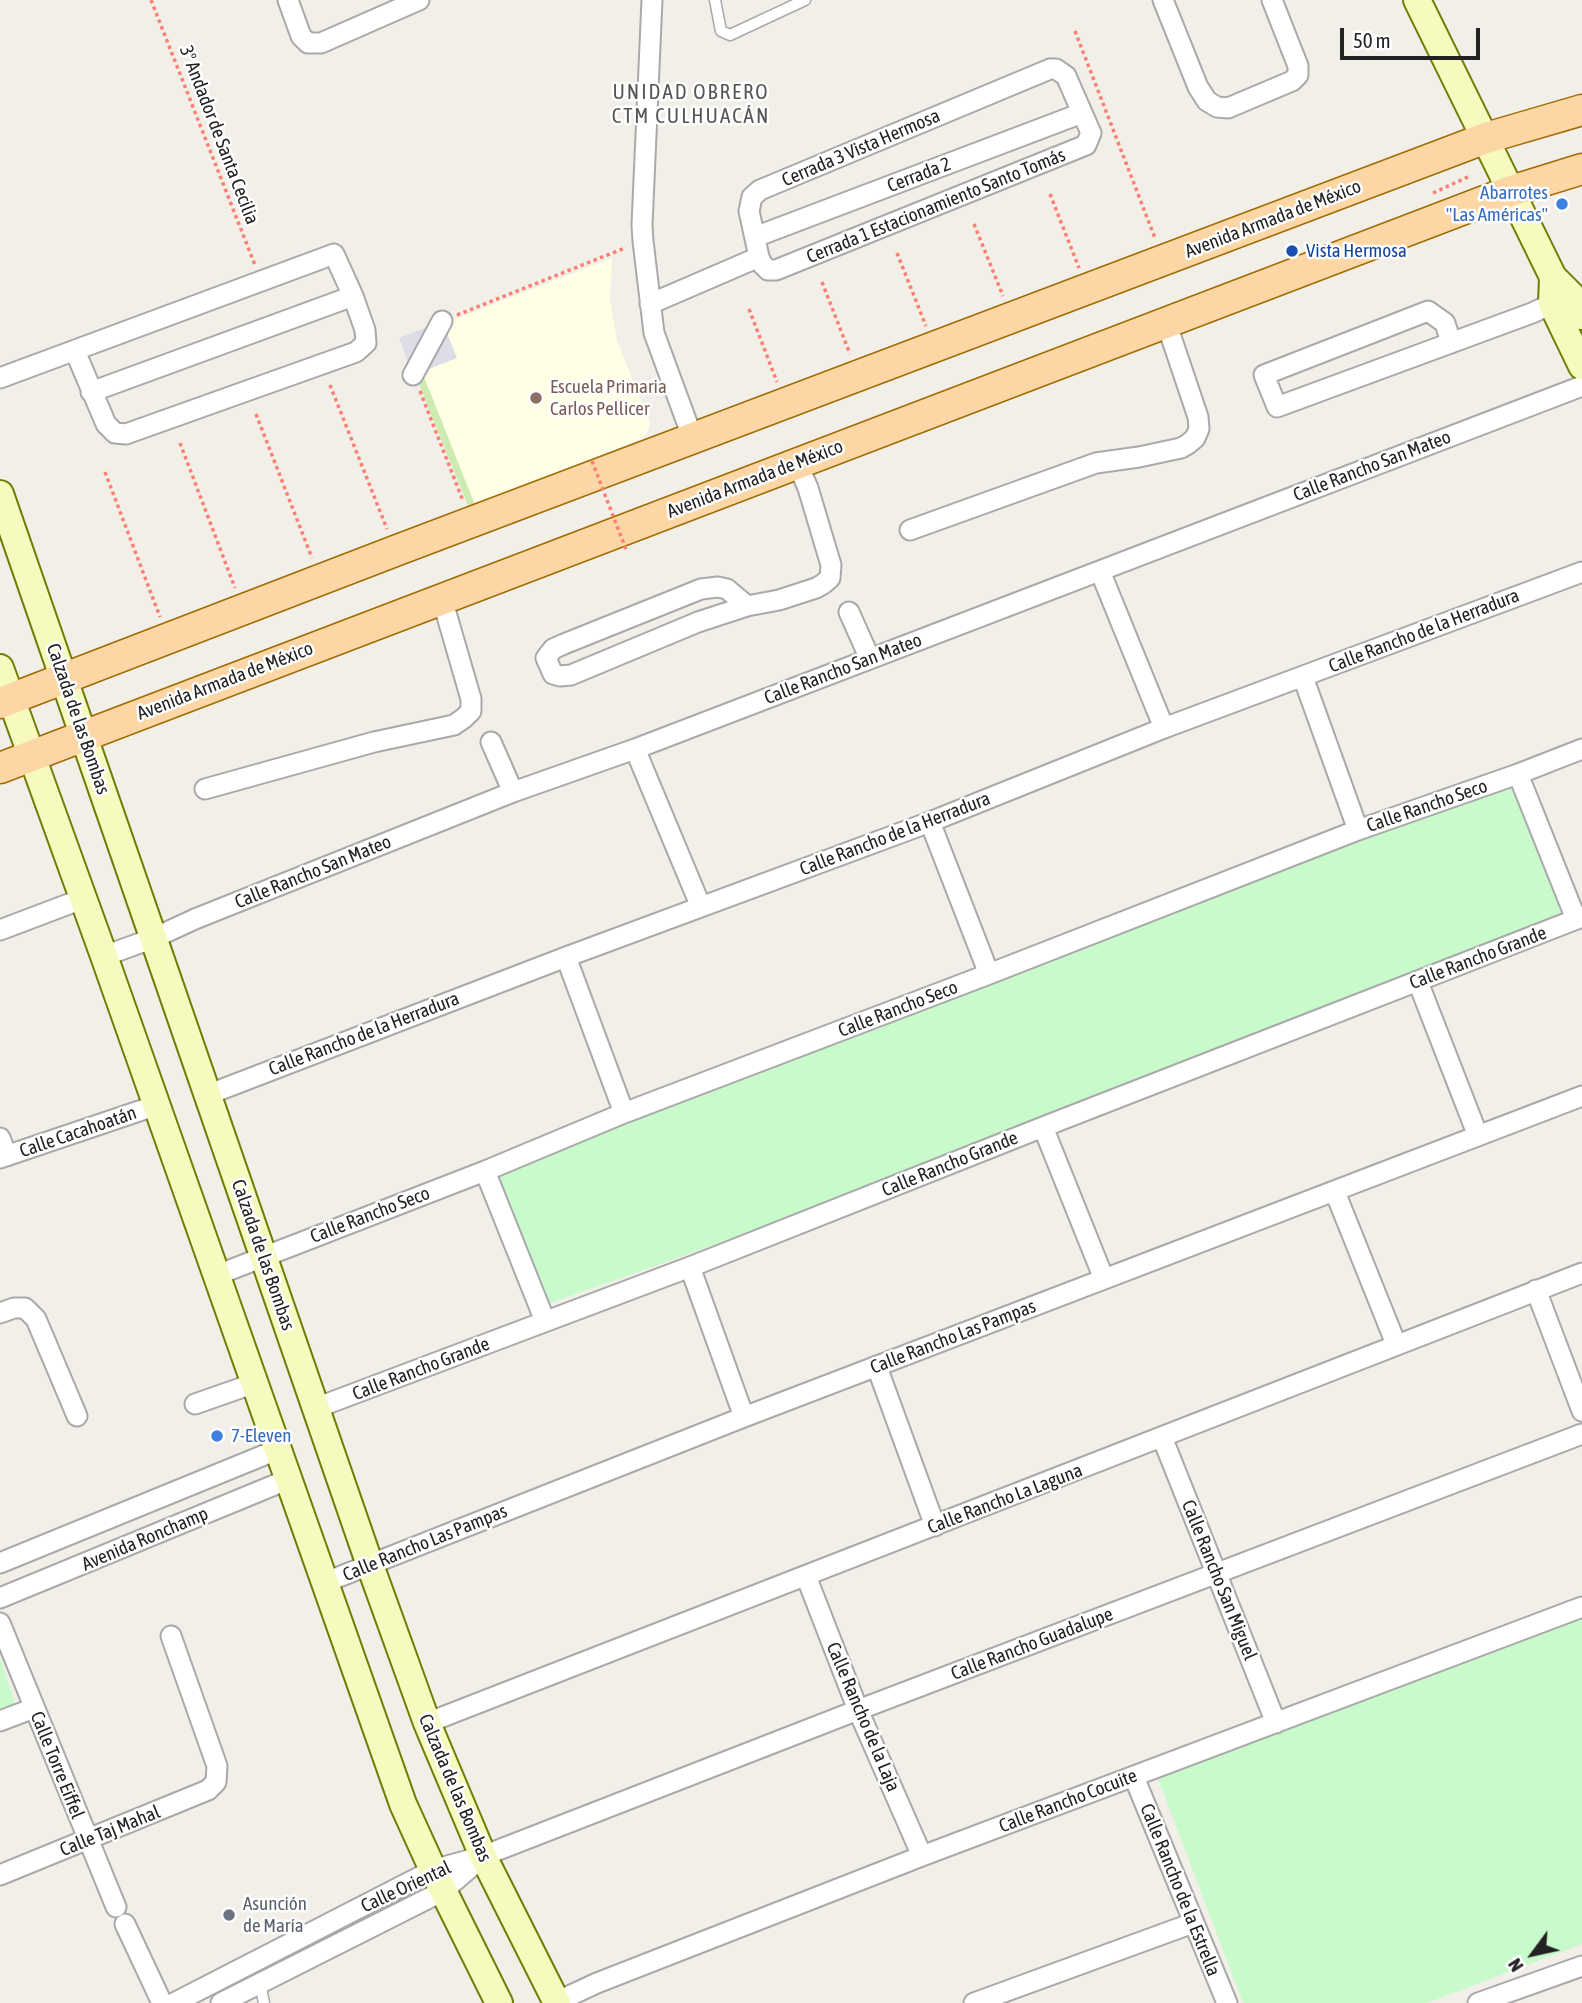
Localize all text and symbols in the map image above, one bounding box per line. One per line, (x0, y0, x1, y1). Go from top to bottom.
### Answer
scale bar (1344, 14, 1484, 58)
text: 50 m (1353, 28, 1391, 52)
street label: 3° Andador de Santa Cecilia (174, 43, 264, 227)
district label: UNIDAD OBRERO CTM CULHUACÁN (613, 79, 769, 129)
street label: Cerrada 3 Vista Hermosa (779, 104, 943, 192)
street label: Cerrada 1 Estacionamiento Santo Tomás (803, 144, 1069, 268)
street label: Cerrada 2 (884, 152, 954, 198)
street label: Avenida Armada de México (1182, 175, 1364, 263)
place label: Abarrotes "Las Américas" (1446, 182, 1548, 226)
marker: Abarrotes "Las Américas" (1554, 196, 1570, 212)
place label: Vista Hermosa (1306, 240, 1407, 262)
marker: Vista Hermosa (1284, 243, 1300, 259)
place label: Escuela Primaria Carlos Pellicer (550, 376, 667, 420)
marker: Escuela Primaria Carlos Pellicer (528, 390, 544, 406)
street label: Calle Rancho San Mateo (1290, 425, 1454, 507)
street label: Avenida Armada de México (664, 435, 846, 523)
street label: Calle Rancho de la Herradura (1326, 584, 1522, 678)
street label: Calle Rancho San Mateo (761, 628, 925, 710)
street label: Avenida Armada de México (134, 637, 316, 725)
street label: Calzada de las Bombas (41, 641, 115, 797)
street label: Calle Rancho Seco (1364, 775, 1490, 837)
street label: Calle Rancho de la Herradura (797, 787, 993, 881)
street label: Calle Rancho San Mateo (231, 830, 395, 914)
street label: Calle Rancho Grande (1406, 921, 1550, 995)
street label: Calle Rancho Seco (835, 976, 961, 1042)
street label: Calle Rancho de la Herradura (266, 987, 462, 1081)
street label: Calle Cacahoatán (16, 1101, 140, 1163)
street label: Calle Rancho Grande (879, 1126, 1021, 1202)
street label: Calzada de las Bombas (226, 1177, 300, 1333)
street label: Calle Rancho Seco (307, 1182, 433, 1248)
street label: Calle Rancho Las Pampas (867, 1295, 1039, 1379)
street label: Calle Rancho Grande (349, 1332, 493, 1406)
place label: 7-Eleven (231, 1425, 292, 1447)
marker: 7-Eleven (209, 1428, 225, 1444)
street label: Calle Rancho La Laguna (924, 1459, 1086, 1539)
street label: Calle Rancho San Miguel (1176, 1497, 1262, 1663)
street label: Calle Rancho Las Pampas (339, 1500, 511, 1586)
street label: Avenida Ronchamp (78, 1502, 212, 1576)
street label: Calle Rancho Guadalupe (948, 1603, 1116, 1685)
street label: Calle Rancho de la Laja (821, 1639, 905, 1795)
street label: Calle Torre Eiffel (25, 1708, 89, 1822)
street label: Calzada de las Bombas (414, 1711, 496, 1865)
street label: Calle Rancho Cocuite (996, 1764, 1140, 1838)
street label: Calle Rancho de la Estrella (1135, 1800, 1225, 1980)
street label: Calle Taj Mahal (57, 1801, 163, 1861)
street label: Calle Oriental (357, 1856, 455, 1918)
place label: Asunción de María (243, 1893, 307, 1937)
marker: Asunción de María (221, 1907, 237, 1923)
north arrow (1498, 1919, 1568, 1989)
text: N (1503, 1955, 1528, 1976)

